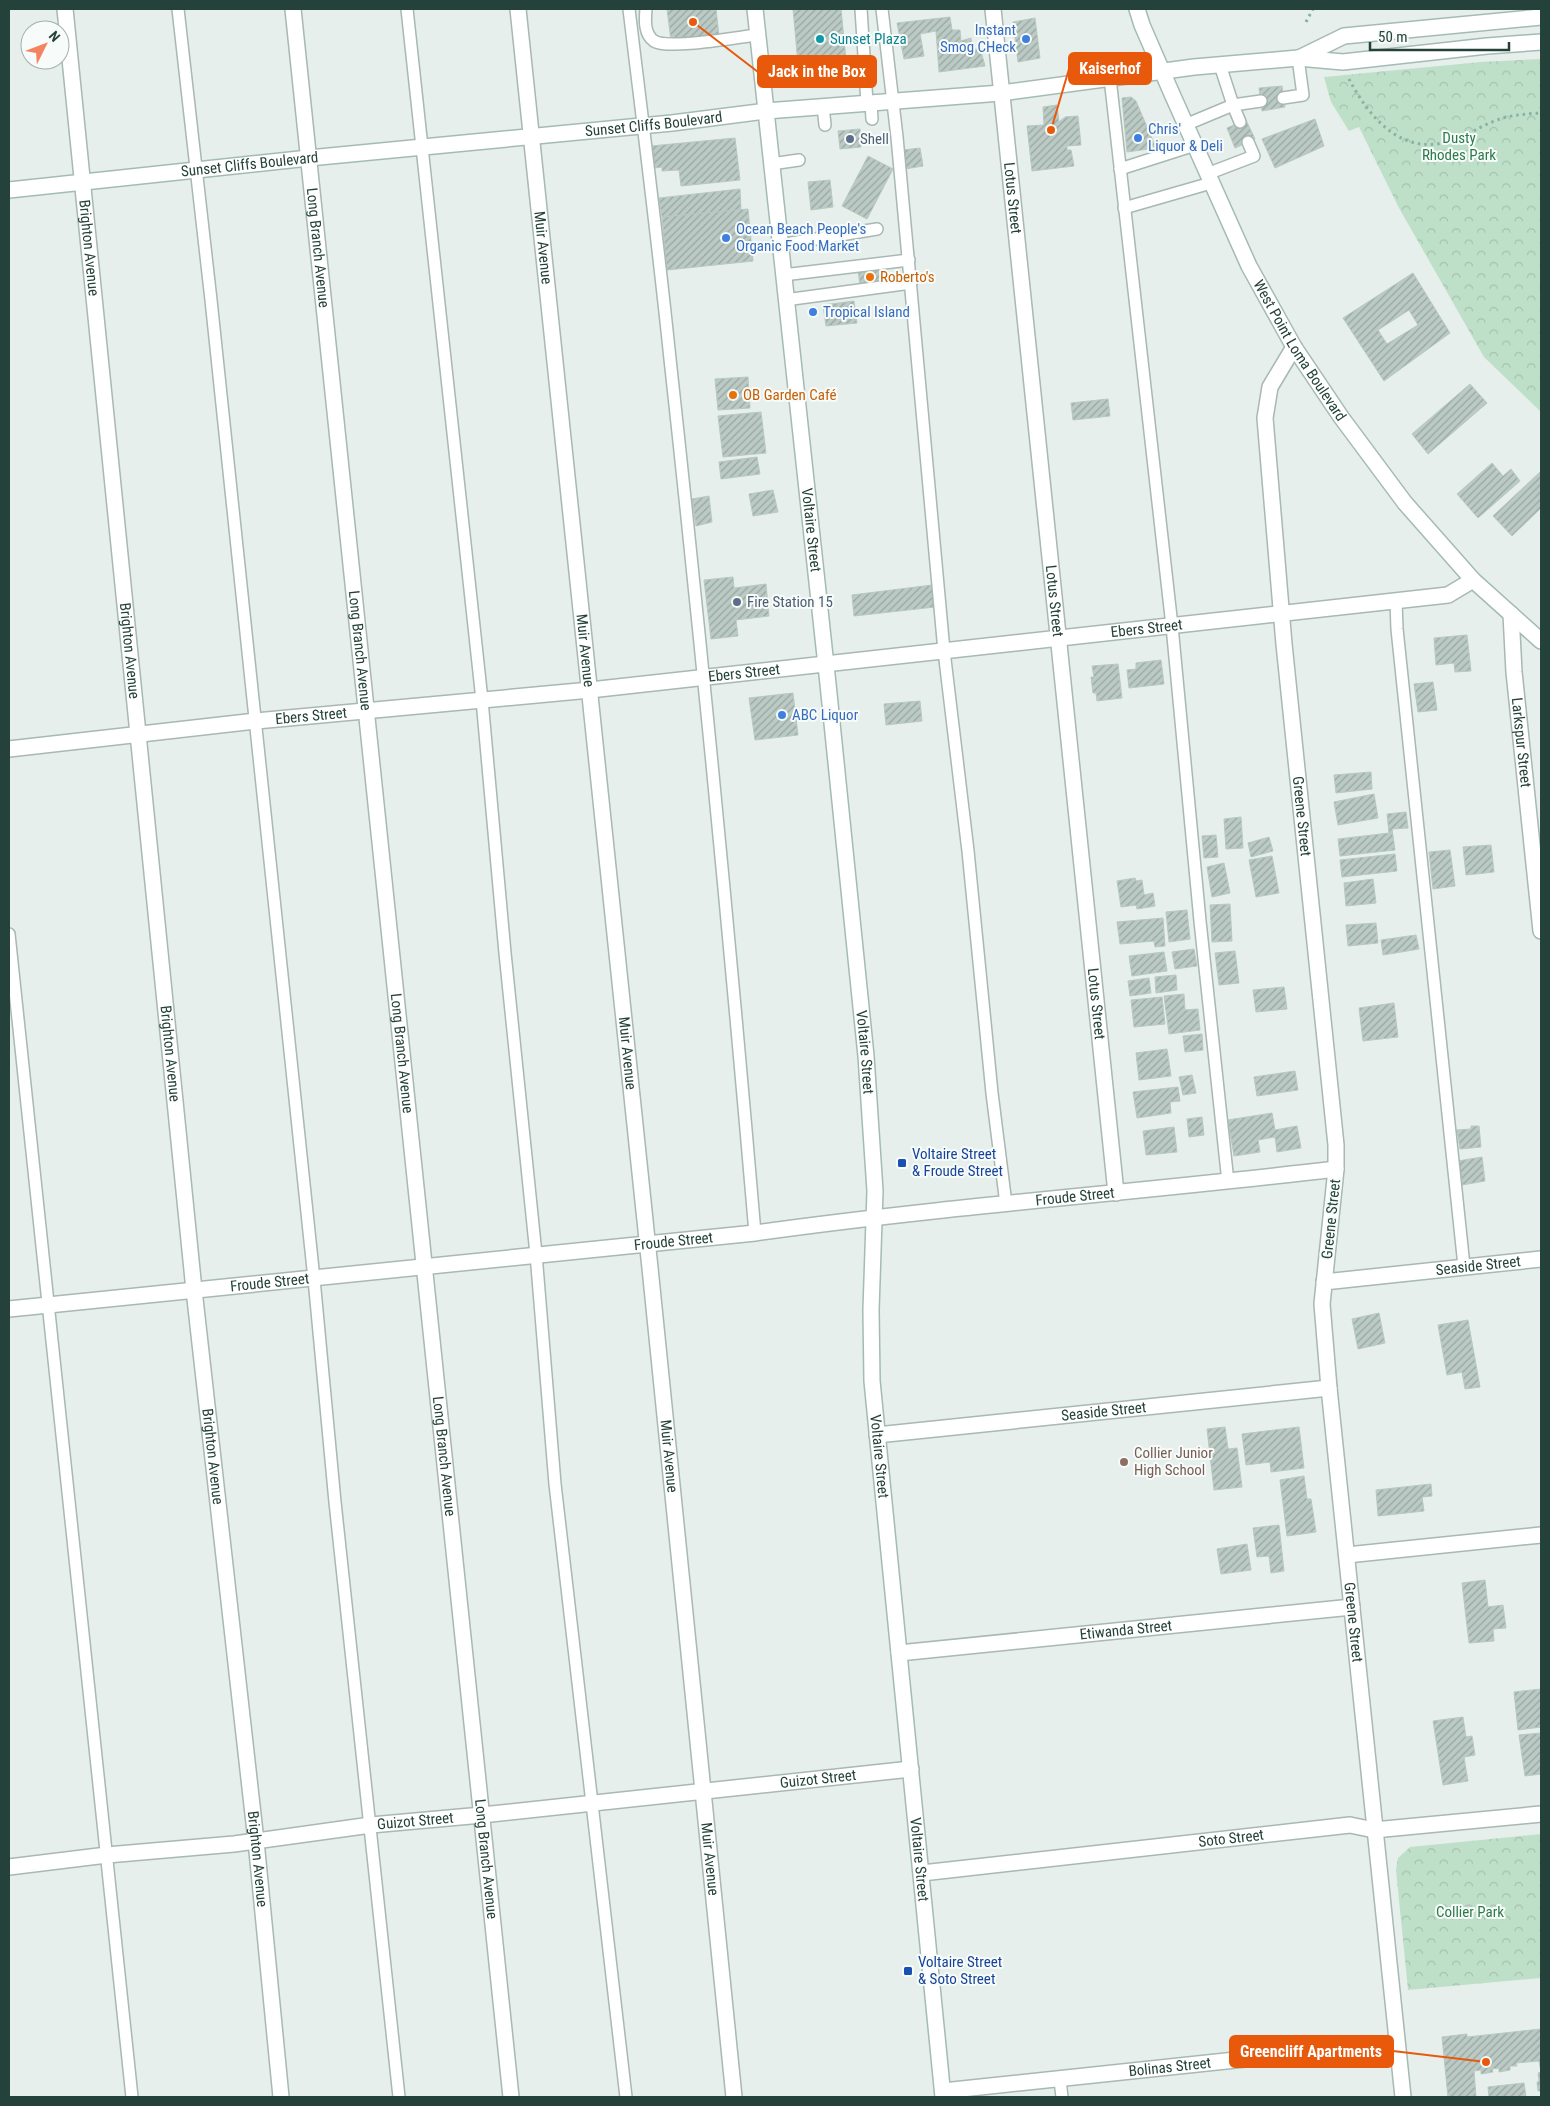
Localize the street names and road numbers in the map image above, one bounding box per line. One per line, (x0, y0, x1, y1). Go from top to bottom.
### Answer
street label: Sunset Cliffs Boulevard (584, 108, 723, 140)
street label: Sunset Cliffs Boulevard (180, 148, 319, 181)
street label: Lotus Street (1000, 161, 1025, 235)
street label: Long Branch Avenue (303, 187, 333, 309)
street label: Brighton Avenue (75, 199, 103, 297)
street label: Muir Avenue (530, 210, 556, 285)
street label: West Point Loma Boulevard (1249, 277, 1350, 424)
street label: Voltaire Street (798, 487, 825, 573)
street label: Lotus Street (1042, 564, 1067, 637)
street label: Long Branch Avenue (345, 590, 375, 711)
street label: Brighton Avenue (116, 602, 143, 700)
street label: Muir Avenue (572, 613, 598, 688)
street label: Ebers Street (1110, 615, 1183, 641)
street label: Ebers Street (707, 660, 781, 686)
street label: Larkspur Street (1508, 697, 1535, 788)
street label: Ebers Street (275, 704, 348, 728)
street label: Greene Street (1289, 775, 1315, 857)
street label: Lotus Street (1084, 967, 1109, 1040)
street label: Long Branch Avenue (387, 992, 417, 1114)
street label: Brighton Avenue (156, 1005, 184, 1103)
street label: Voltaire Street (852, 1009, 878, 1095)
street label: Muir Avenue (615, 1016, 640, 1091)
street label: Greene Street (1318, 1178, 1344, 1260)
street label: Froude Street (1035, 1184, 1115, 1209)
street label: Froude Street (633, 1228, 714, 1254)
street label: Seaside Street (1435, 1252, 1522, 1279)
street label: Froude Street (229, 1269, 310, 1295)
street label: Long Branch Avenue (429, 1395, 459, 1517)
street label: Seaside Street (1060, 1398, 1147, 1425)
street label: Brighton Avenue (198, 1407, 227, 1506)
street label: Voltaire Street (866, 1414, 893, 1499)
street label: Muir Avenue (656, 1419, 682, 1494)
street label: Greene Street (1340, 1581, 1367, 1663)
street label: Etiwanda Street (1079, 1616, 1173, 1644)
street label: Guizot Street (779, 1766, 857, 1792)
street label: Long Branch Avenue (471, 1798, 501, 1920)
street label: Guizot Street (376, 1809, 454, 1833)
street label: Brighton Avenue (244, 1810, 271, 1908)
street label: Voltaire Street (906, 1817, 933, 1902)
street label: Muir Avenue (697, 1822, 723, 1896)
street label: Soto Street (1197, 1826, 1265, 1851)
street label: Bolinas Street (1128, 2054, 1212, 2080)

